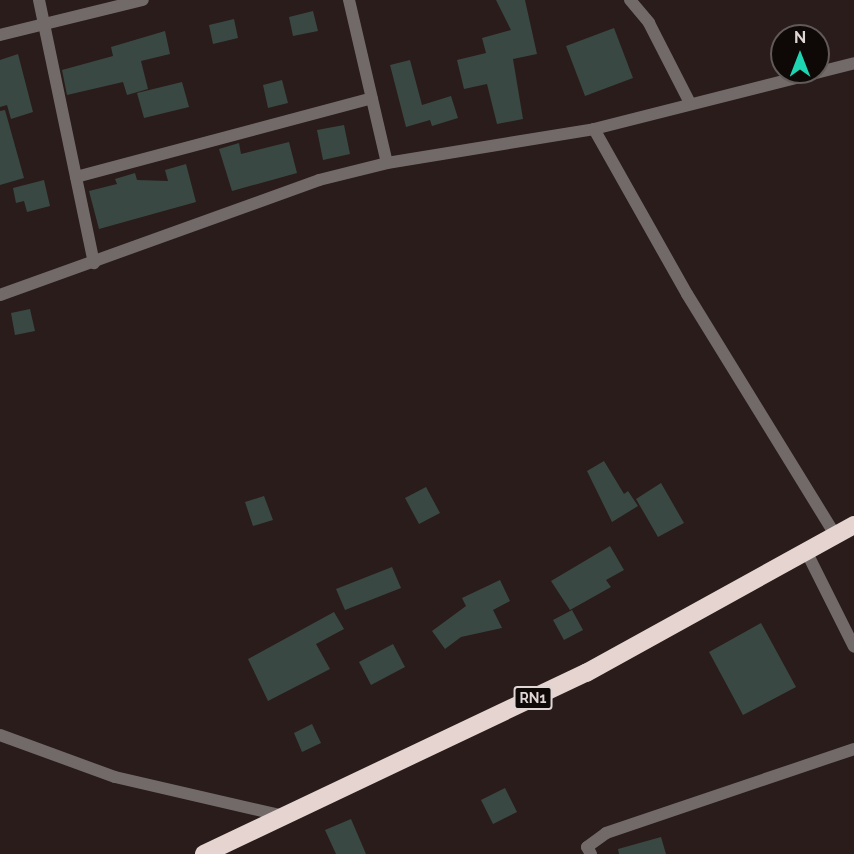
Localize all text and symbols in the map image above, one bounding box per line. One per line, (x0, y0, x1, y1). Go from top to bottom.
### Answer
north arrow (770, 24, 830, 84)
text: N (794, 28, 806, 47)
road number: RN1 (514, 687, 552, 709)

